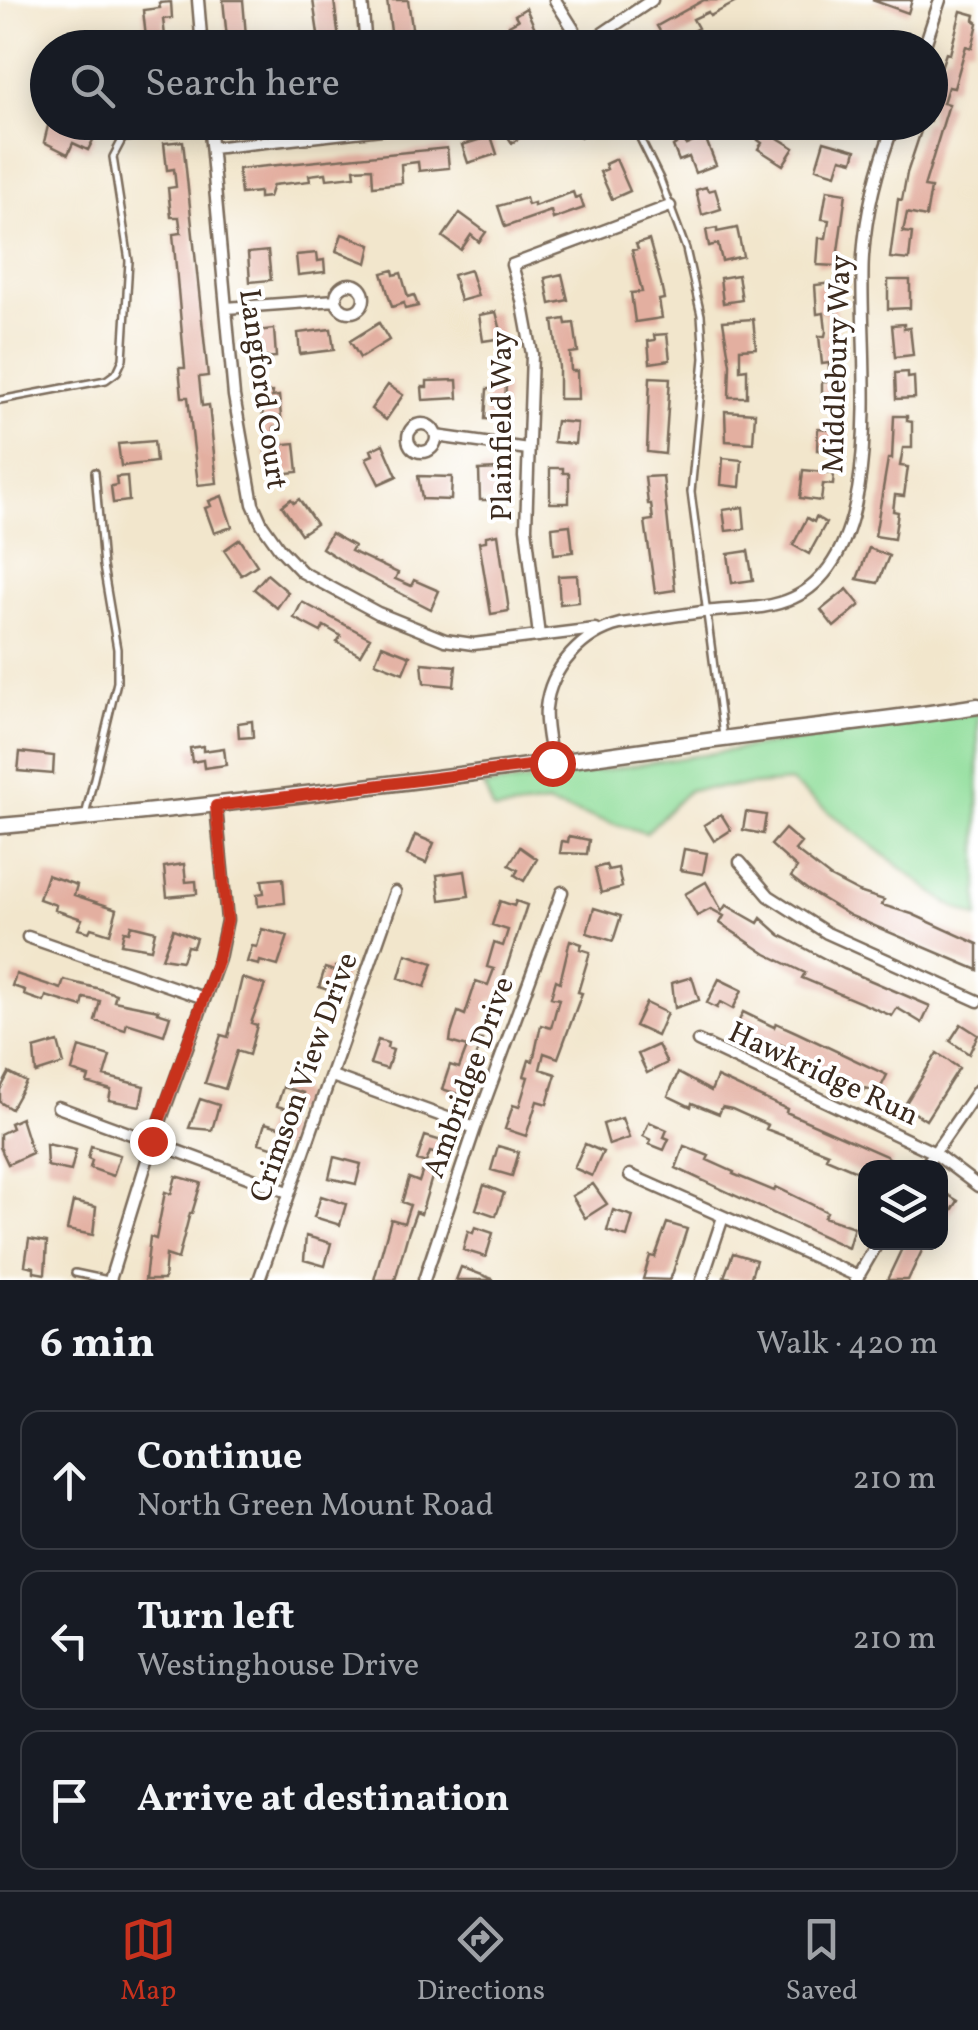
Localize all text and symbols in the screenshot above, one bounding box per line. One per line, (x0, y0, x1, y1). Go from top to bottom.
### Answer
search box (30, 30, 948, 140)
icon: search (65, 58, 120, 113)
text: Search here (145, 59, 340, 112)
street label: Middlebury Way (813, 254, 863, 474)
street label: Langford Court (227, 286, 297, 492)
street label: Plainfield Way (482, 331, 524, 521)
route start (530, 741, 576, 787)
street label: Crimson View Drive (240, 947, 370, 1209)
street label: Ambridge Drive (414, 971, 526, 1184)
street label: Hawkridge Run (721, 1012, 925, 1137)
route end (130, 1119, 176, 1165)
map controls (858, 1160, 948, 1250)
button: layers (858, 1160, 948, 1250)
text: 6 min (40, 1316, 155, 1375)
text: Walk · 420 m (756, 1323, 938, 1367)
text: Continue (137, 1432, 302, 1485)
icon: ahead (42, 1453, 97, 1508)
text: 210 m (852, 1458, 936, 1502)
text: North Green Mount Road (137, 1485, 494, 1529)
text: Turn left (137, 1592, 294, 1645)
icon: left (42, 1613, 97, 1668)
text: 210 m (852, 1618, 936, 1662)
text: Westinghouse Drive (137, 1645, 419, 1689)
icon: arrive (42, 1773, 97, 1828)
text: Arrive at destination (137, 1774, 510, 1827)
tab: Map (120, 1912, 176, 2011)
tab: Directions (417, 1912, 545, 2011)
tab: Saved (786, 1912, 858, 2011)

